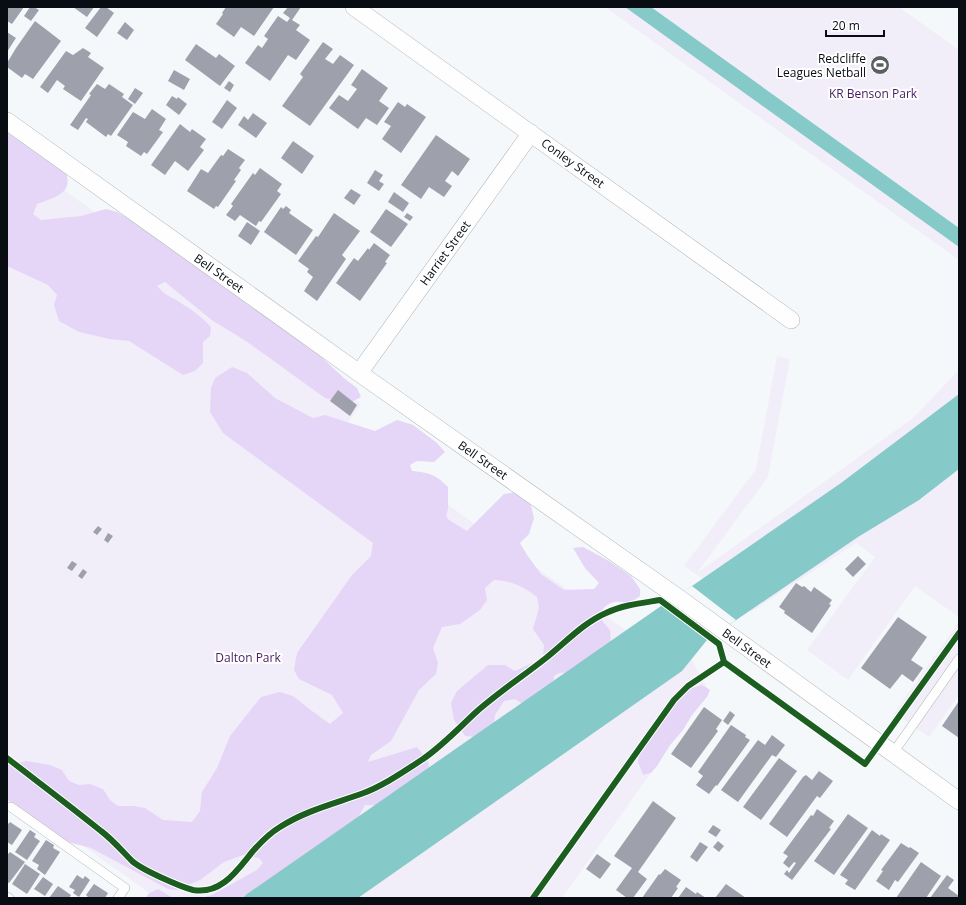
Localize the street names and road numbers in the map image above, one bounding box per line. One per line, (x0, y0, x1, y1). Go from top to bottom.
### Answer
street label: Conley Street (538, 134, 608, 192)
street label: Harriet Street (416, 217, 474, 289)
street label: Bell Street (191, 250, 247, 296)
street label: Bell Street (455, 437, 511, 483)
street label: Bell Street (719, 624, 775, 672)

